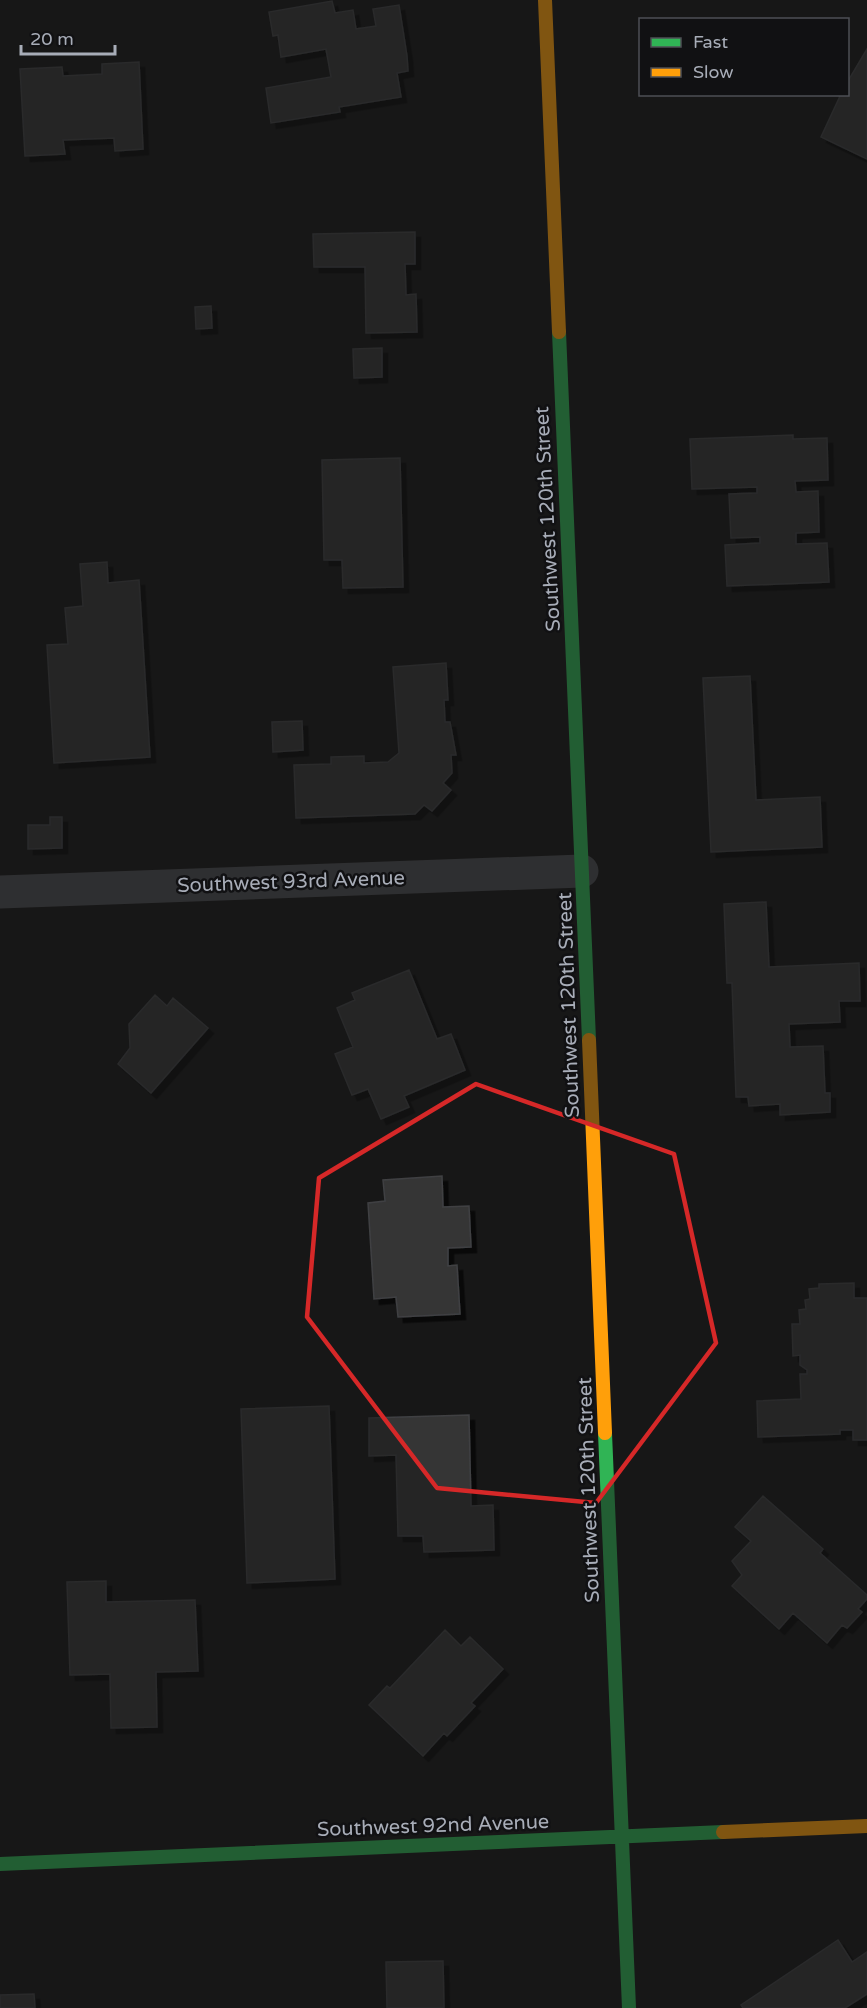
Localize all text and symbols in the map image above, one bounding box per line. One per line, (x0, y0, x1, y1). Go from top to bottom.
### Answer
scale bar (21, 18, 116, 56)
legend (639, 18, 849, 96)
text: 20 m (30, 28, 74, 50)
text: Fast (693, 31, 728, 53)
text: Slow (693, 61, 734, 83)
street label: Southwest 120th Street (530, 405, 566, 632)
street label: Southwest 93rd Avenue (177, 866, 405, 898)
street label: Southwest 120th Street (553, 891, 585, 1118)
street label: Southwest 120th Street (573, 1376, 605, 1603)
street label: Southwest 92nd Avenue (316, 1810, 550, 1842)

